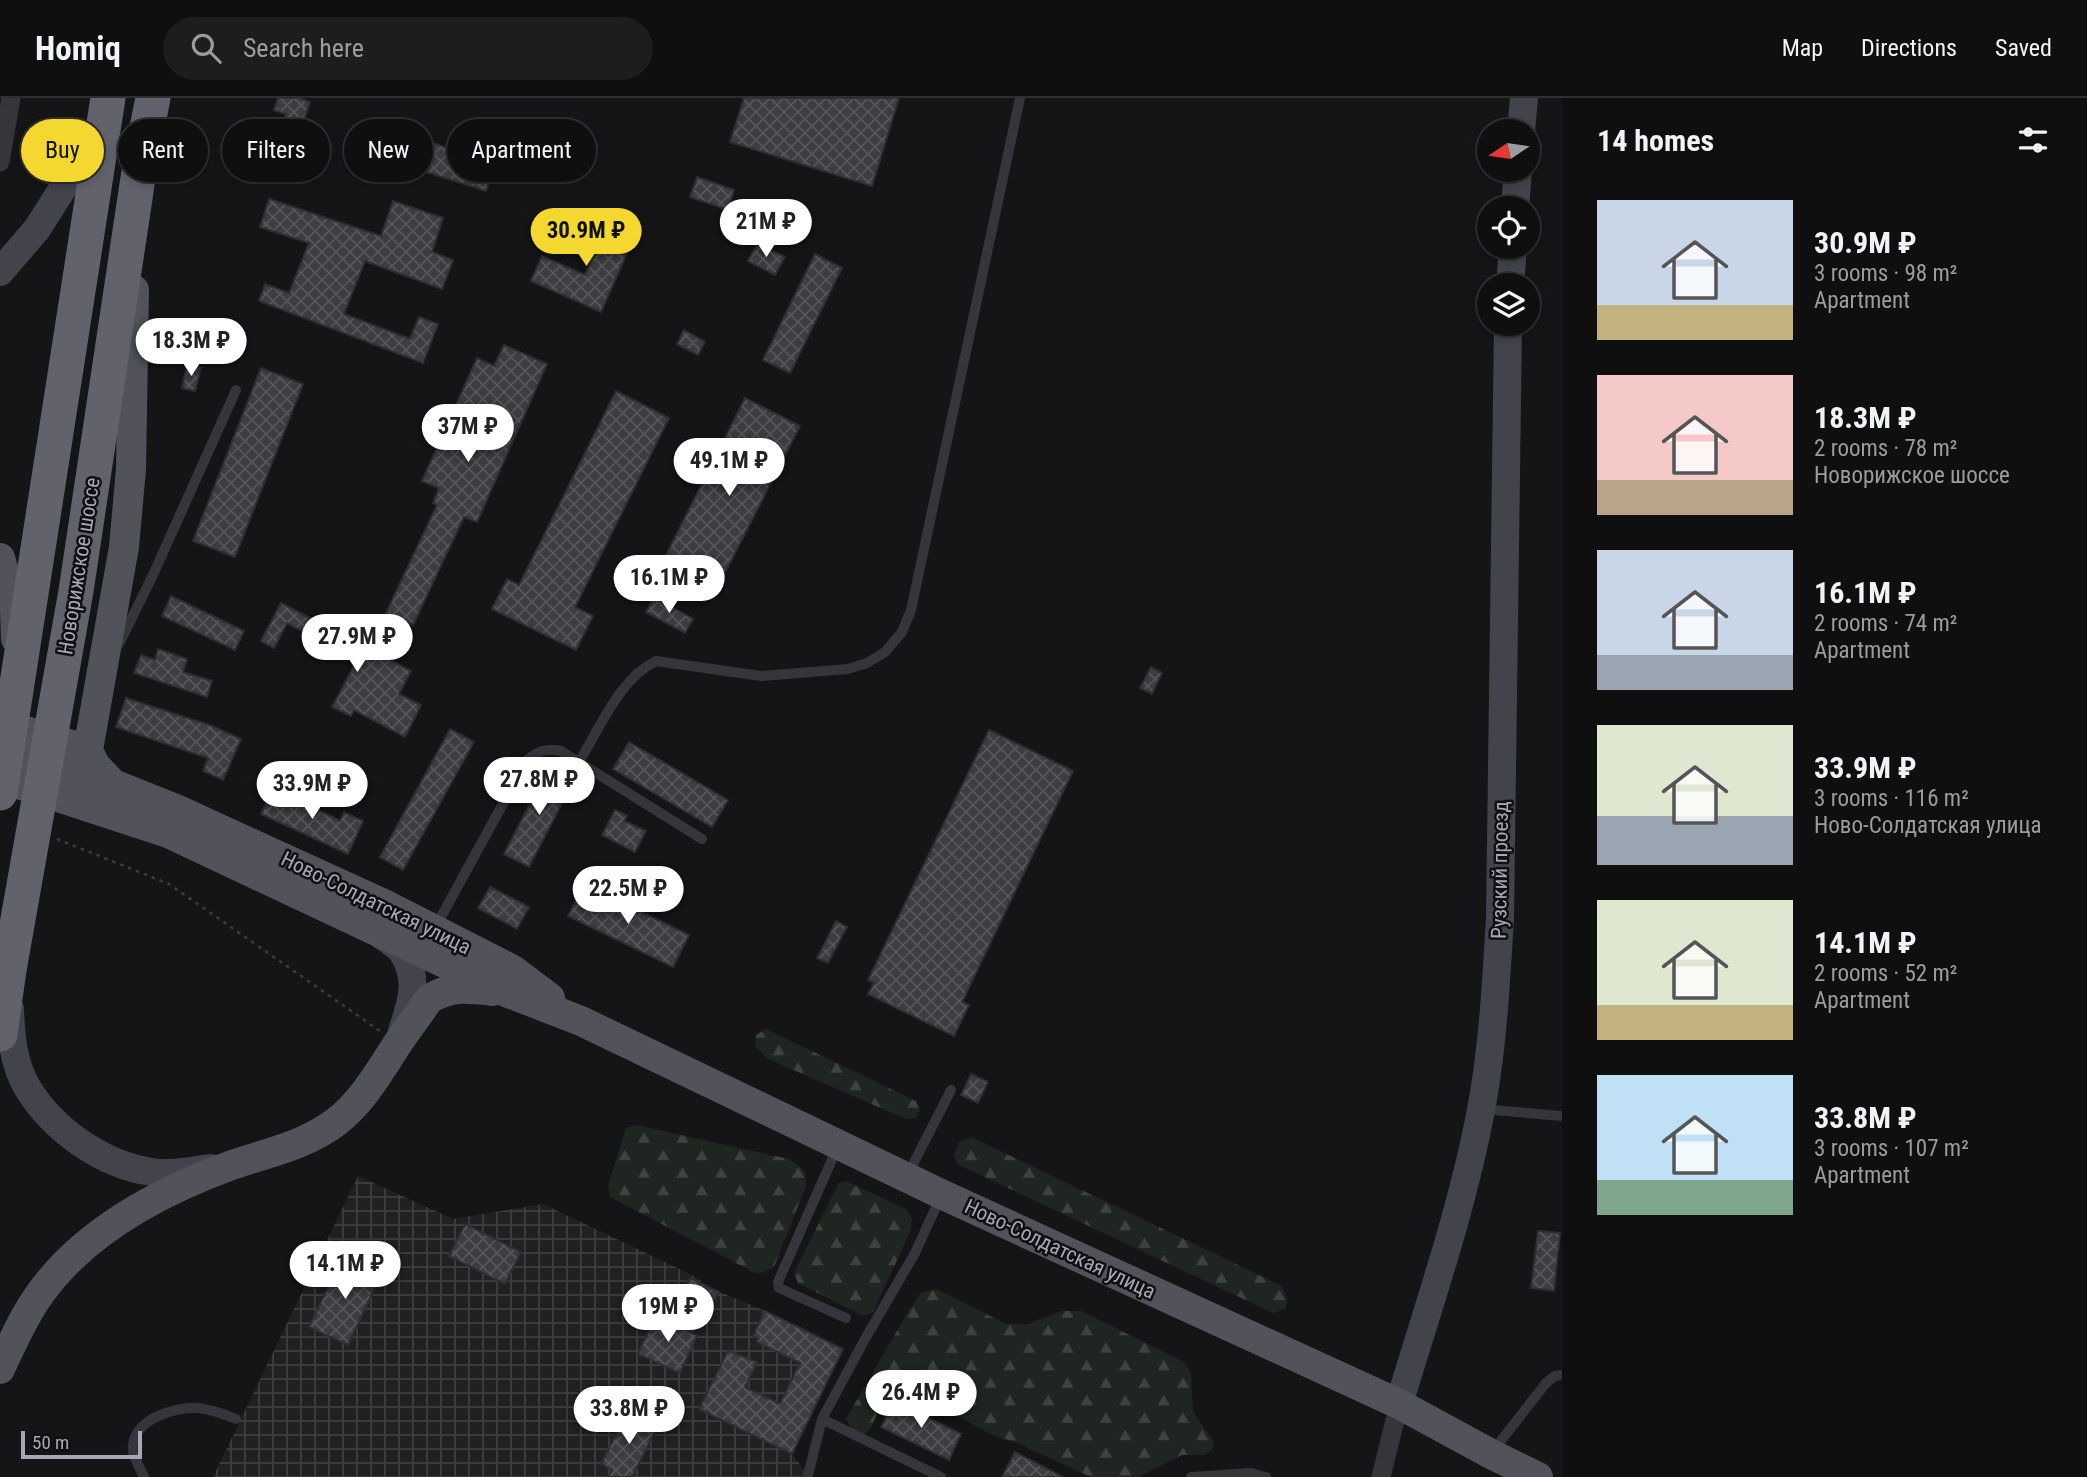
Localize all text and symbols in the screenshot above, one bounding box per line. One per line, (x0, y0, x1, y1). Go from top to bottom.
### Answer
search box (163, 17, 653, 80)
text: Homiq (35, 29, 121, 68)
icon: search (187, 29, 225, 67)
text: Search here (243, 33, 364, 63)
text: Map (1782, 34, 1823, 62)
text: Directions (1861, 34, 1957, 62)
text: Saved (1995, 34, 2052, 62)
chip: Buy (21, 119, 104, 182)
chip: Rent (118, 119, 208, 182)
chip: Filters (222, 119, 330, 182)
chip: New (344, 119, 433, 182)
chip: Apartment (447, 119, 596, 182)
north arrow (1477, 119, 1540, 182)
map controls (1477, 119, 1540, 336)
icon: filters (2014, 121, 2052, 159)
text: 14 homes (1597, 123, 1714, 158)
button: locate (1477, 196, 1540, 259)
pin: 21M ₽ (717, 200, 815, 259)
pin: 30.9M ₽ (521, 208, 651, 268)
text: 21M ₽ (736, 208, 796, 235)
text: 30.9M ₽ (547, 217, 625, 244)
text: 30.9M ₽ (1814, 225, 1917, 260)
icon: home (1653, 228, 1737, 312)
text: 3 rooms · 98 m² (1814, 260, 1957, 287)
button: layers (1477, 273, 1540, 336)
text: Apartment (1814, 287, 1910, 314)
pin: 18.3M ₽ (126, 318, 256, 378)
text: 18.3M ₽ (152, 327, 230, 354)
text: 18.3M ₽ (1814, 400, 1917, 435)
icon: home (1653, 403, 1737, 487)
pin: 37M ₽ (419, 404, 517, 464)
text: 37M ₽ (438, 413, 498, 440)
text: 2 rooms · 78 m² (1814, 435, 1957, 462)
pin: 49.1M ₽ (664, 438, 794, 498)
text: 49.1M ₽ (690, 447, 768, 474)
text: Новорижское шоссе (1814, 462, 2010, 489)
street label: Новорижское шоссе (53, 476, 105, 656)
pin: 16.1M ₽ (604, 556, 734, 615)
text: 16.1M ₽ (630, 564, 708, 591)
text: 16.1M ₽ (1814, 575, 1917, 610)
icon: home (1653, 578, 1737, 662)
text: 2 rooms · 74 m² (1814, 610, 1957, 637)
pin: 27.9M ₽ (292, 614, 422, 674)
text: 27.9M ₽ (318, 623, 396, 650)
text: Apartment (1814, 637, 1910, 664)
text: 33.9M ₽ (1814, 750, 1917, 785)
icon: home (1653, 753, 1737, 837)
pin: 27.8M ₽ (474, 758, 604, 817)
pin: 33.9M ₽ (247, 762, 377, 821)
text: 27.8M ₽ (500, 766, 578, 793)
text: 33.9M ₽ (273, 770, 351, 797)
text: 3 rooms · 116 m² (1814, 785, 1969, 812)
street label: Рузский проезд (1487, 801, 1513, 939)
text: Ново-Солдатская улица (1814, 812, 2042, 839)
street label: Ново-Солдатская улица (277, 847, 475, 959)
pin: 22.5M ₽ (563, 866, 693, 926)
text: 22.5M ₽ (589, 875, 667, 902)
text: 14.1M ₽ (1814, 925, 1917, 960)
icon: home (1653, 928, 1737, 1012)
text: 2 rooms · 52 m² (1814, 960, 1957, 987)
text: Apartment (1814, 987, 1910, 1014)
text: 33.8M ₽ (1814, 1100, 1917, 1135)
icon: home (1653, 1103, 1737, 1187)
text: 3 rooms · 107 m² (1814, 1135, 1969, 1162)
text: Apartment (1814, 1162, 1910, 1189)
street label: Ново-Солдатская улица (961, 1194, 1159, 1304)
pin: 14.1M ₽ (280, 1242, 410, 1301)
text: 14.1M ₽ (306, 1250, 384, 1277)
pin: 19M ₽ (619, 1284, 717, 1344)
text: 19M ₽ (638, 1293, 698, 1320)
pin: 26.4M ₽ (856, 1370, 986, 1430)
text: 26.4M ₽ (882, 1379, 960, 1406)
pin: 33.8M ₽ (564, 1386, 694, 1446)
text: 33.8M ₽ (590, 1395, 668, 1422)
scale bar (21, 1428, 142, 1460)
text: 50 m (32, 1431, 69, 1454)

